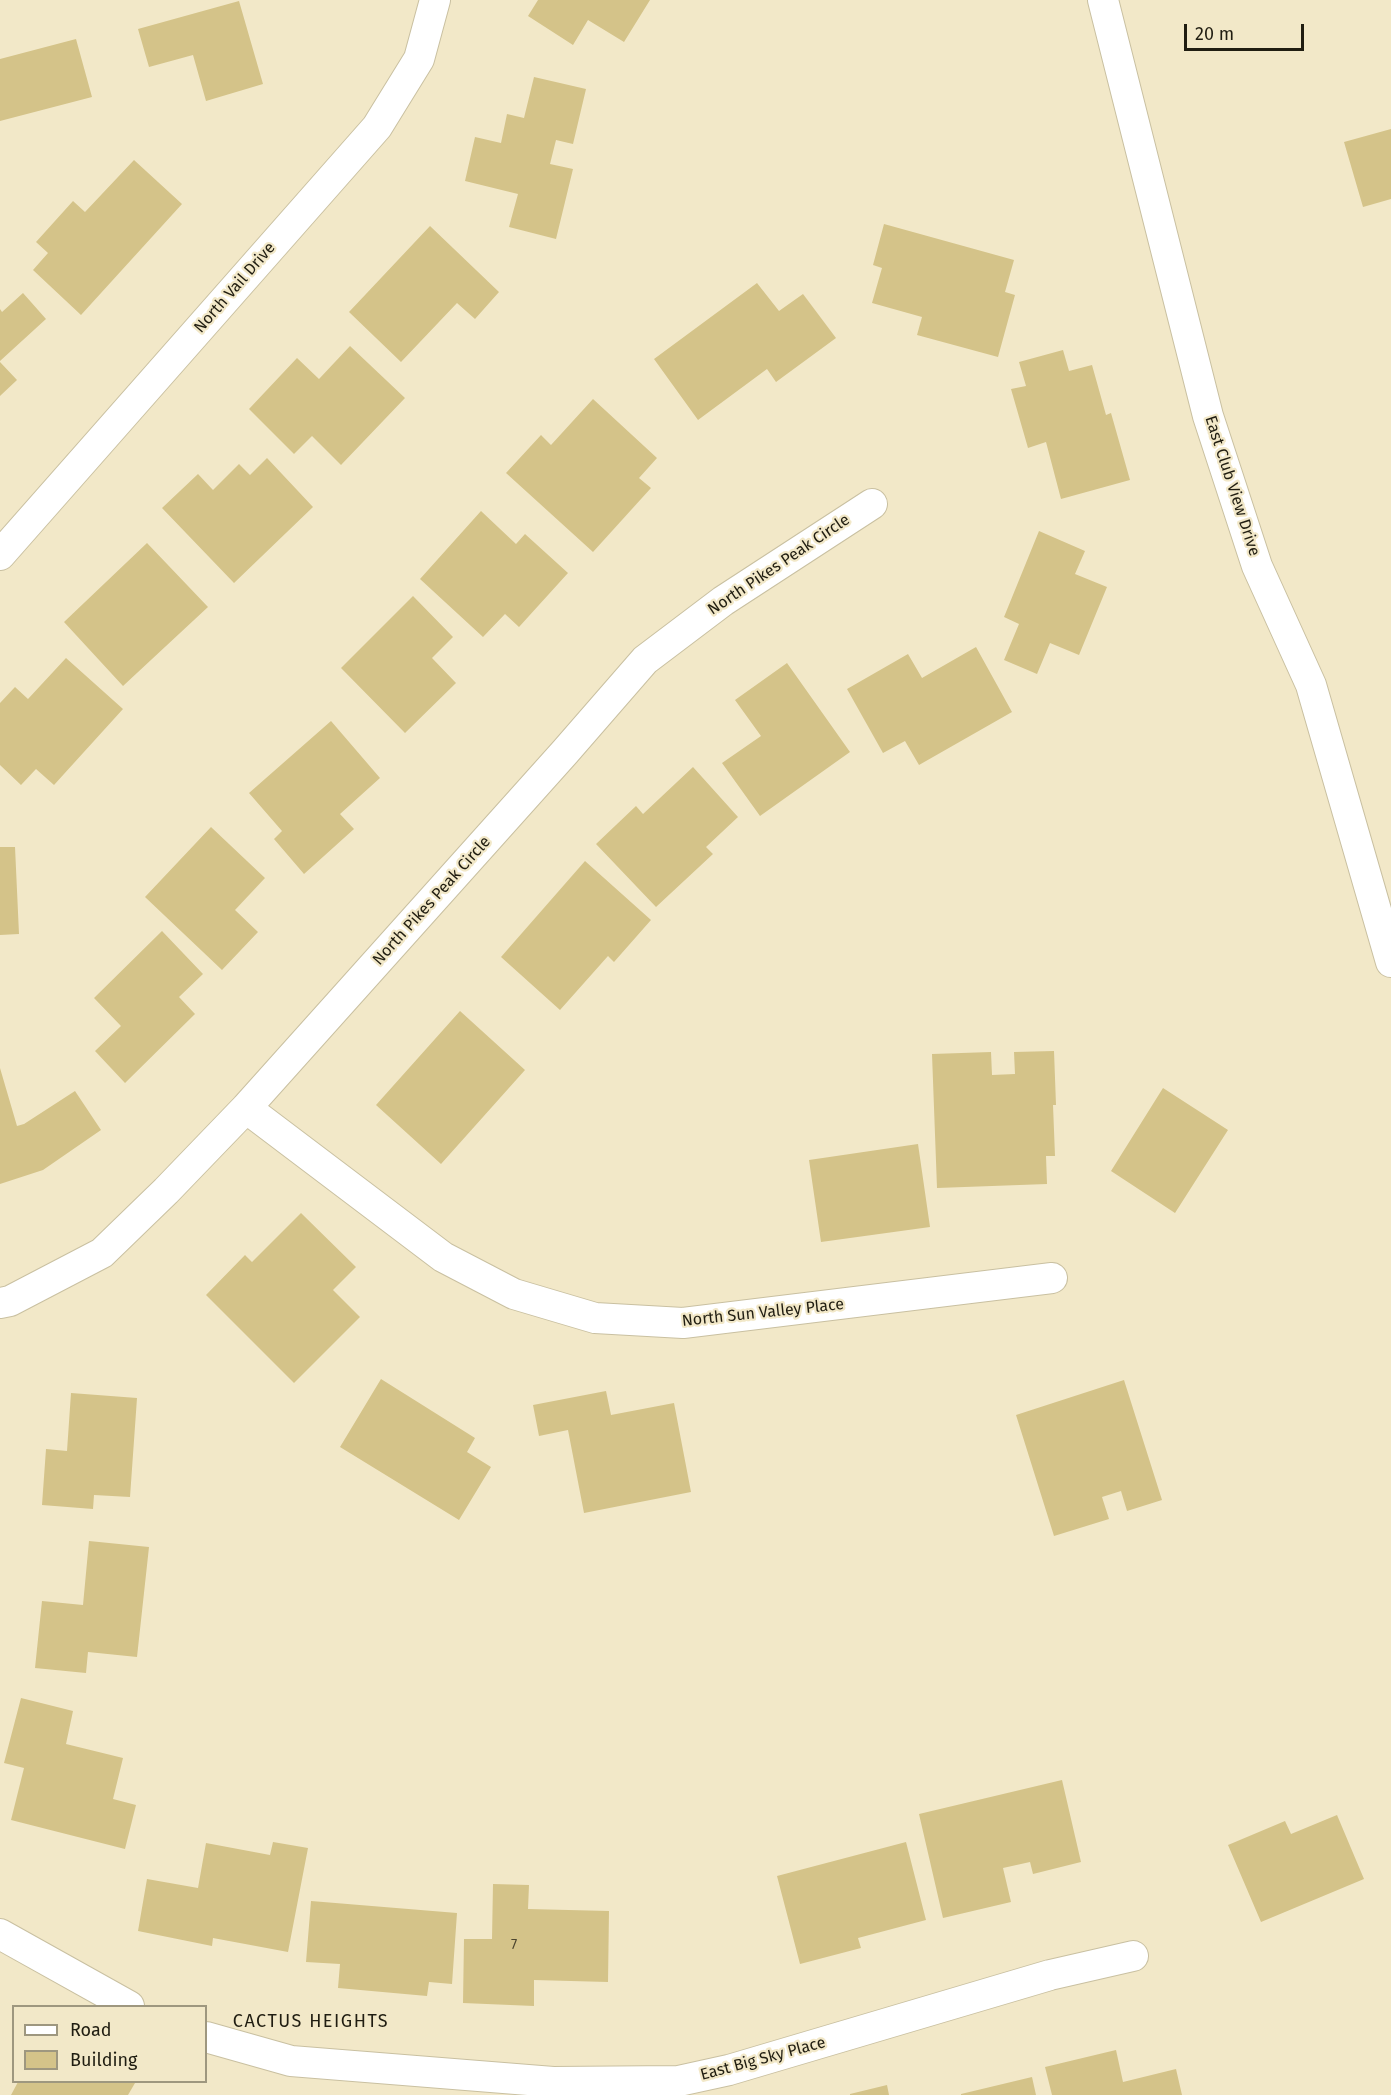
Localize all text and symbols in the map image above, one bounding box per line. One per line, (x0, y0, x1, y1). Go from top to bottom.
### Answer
scale bar (1187, 12, 1307, 50)
text: 20 m (1195, 23, 1234, 45)
street label: North Vail Drive (190, 239, 280, 337)
street label: East Club View Drive (1200, 413, 1264, 559)
street label: North Pikes Peak Circle (704, 510, 854, 620)
street label: North Pikes Peak Circle (369, 833, 495, 969)
street label: North Sun Valley Place (681, 1295, 845, 1331)
house number: 7 (511, 1937, 517, 1953)
legend (12, 2005, 207, 2083)
district label: CACTUS HEIGHTS (233, 2011, 389, 2033)
text: Road (70, 2019, 112, 2041)
street label: East Big Sky Place (698, 2033, 828, 2085)
text: Building (70, 2049, 137, 2071)

